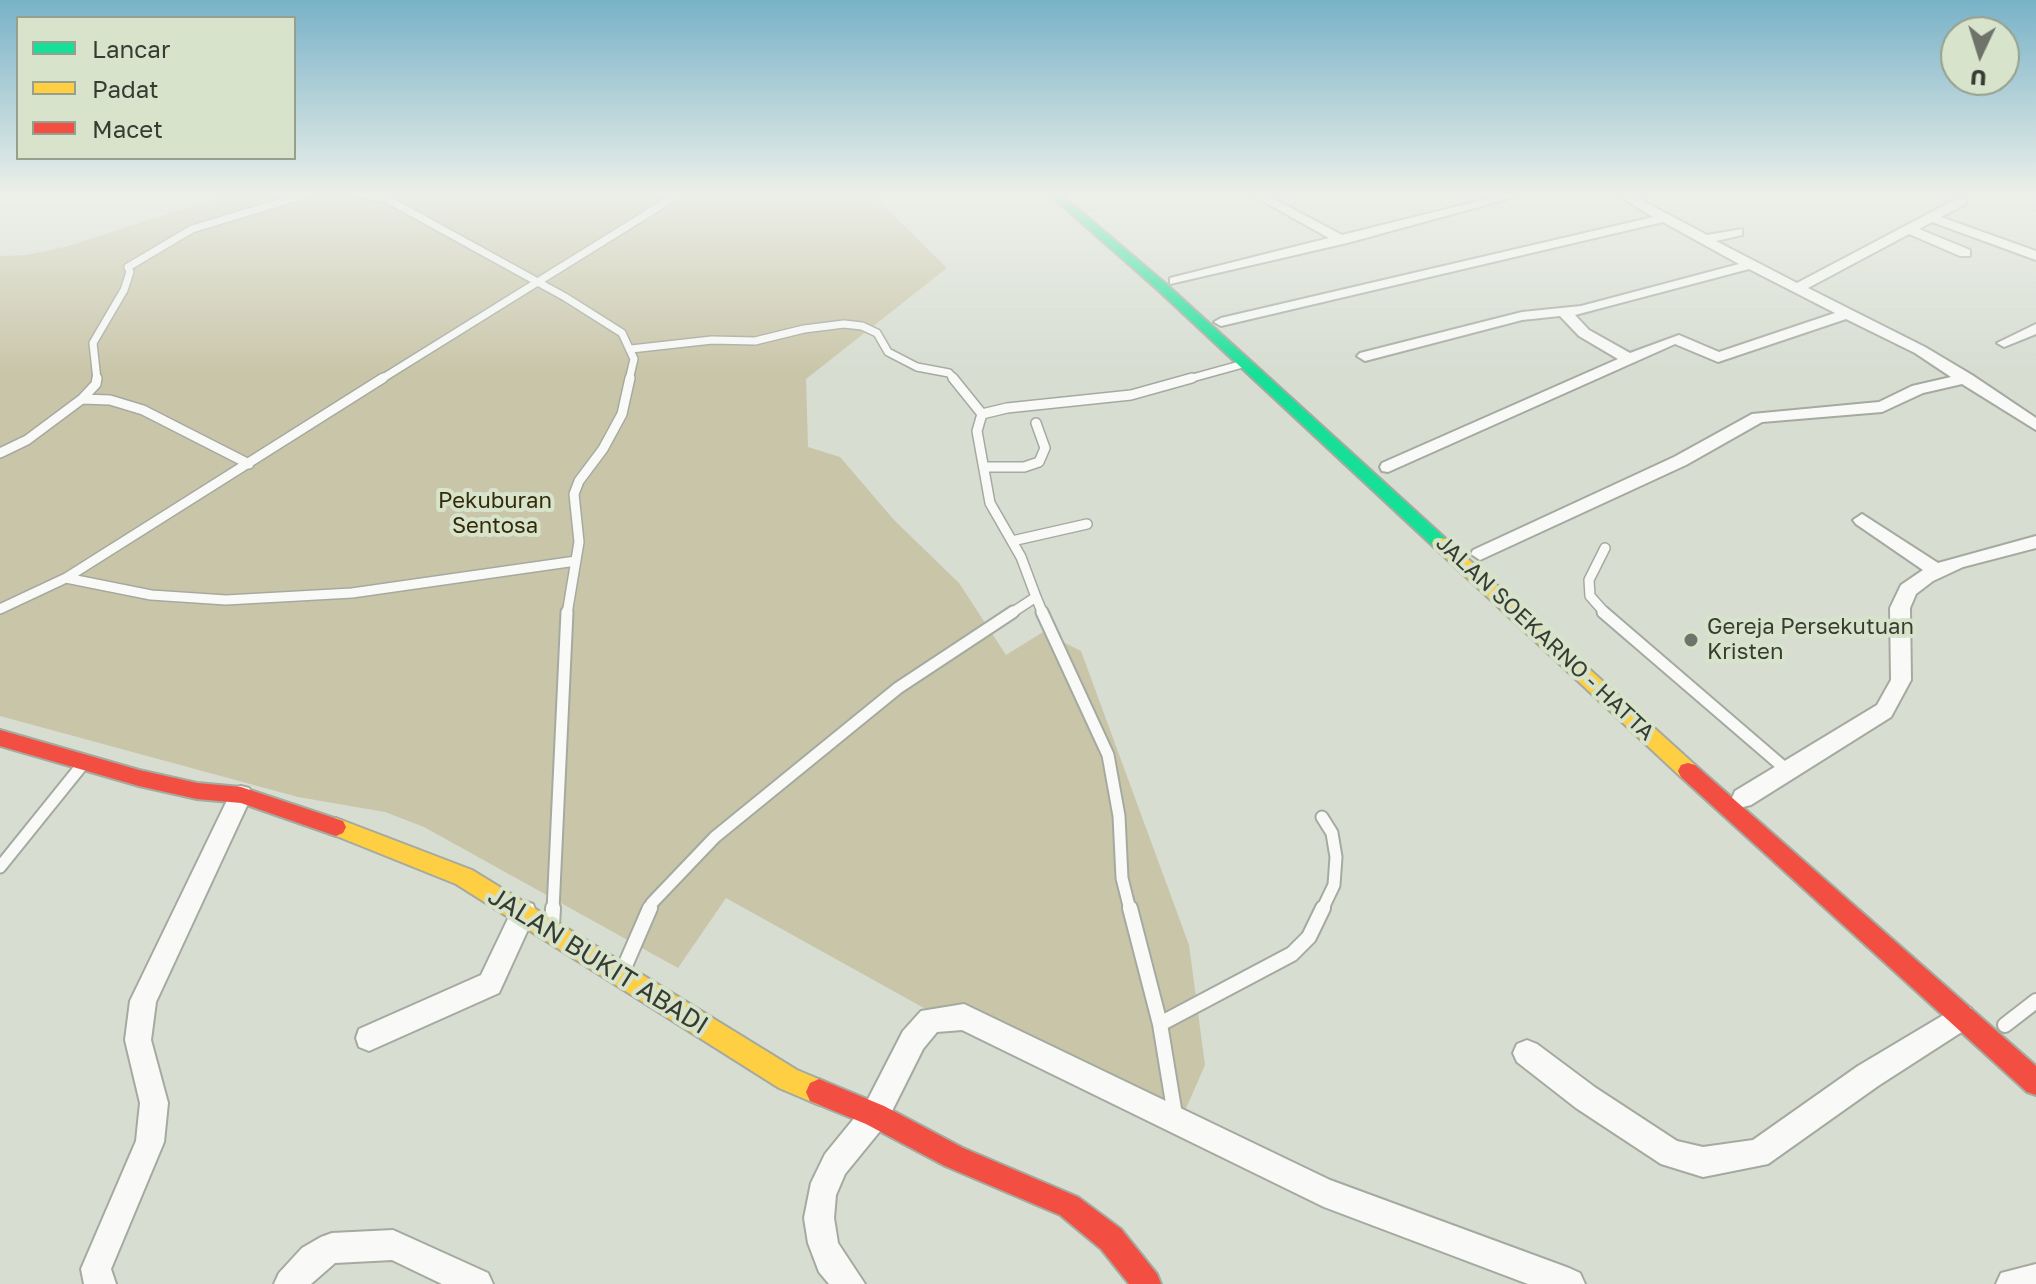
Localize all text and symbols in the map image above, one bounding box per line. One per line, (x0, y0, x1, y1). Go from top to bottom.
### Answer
legend (16, 16, 296, 160)
north arrow (1940, 16, 2020, 96)
text: Lancar (92, 34, 170, 63)
text: U (1969, 64, 1987, 92)
text: Padat (92, 74, 159, 103)
text: Macet (92, 114, 163, 143)
park label: Pekuburan Sentosa (438, 488, 552, 540)
street label: JALAN SOEKARNO - HATTA (1430, 530, 1660, 746)
place label: Gereja Persekutuan Kristen (1707, 614, 1914, 666)
marker: Gereja Persekutuan Kristen (1682, 631, 1700, 649)
street label: JALAN BUKIT ABADI (482, 881, 714, 1041)

